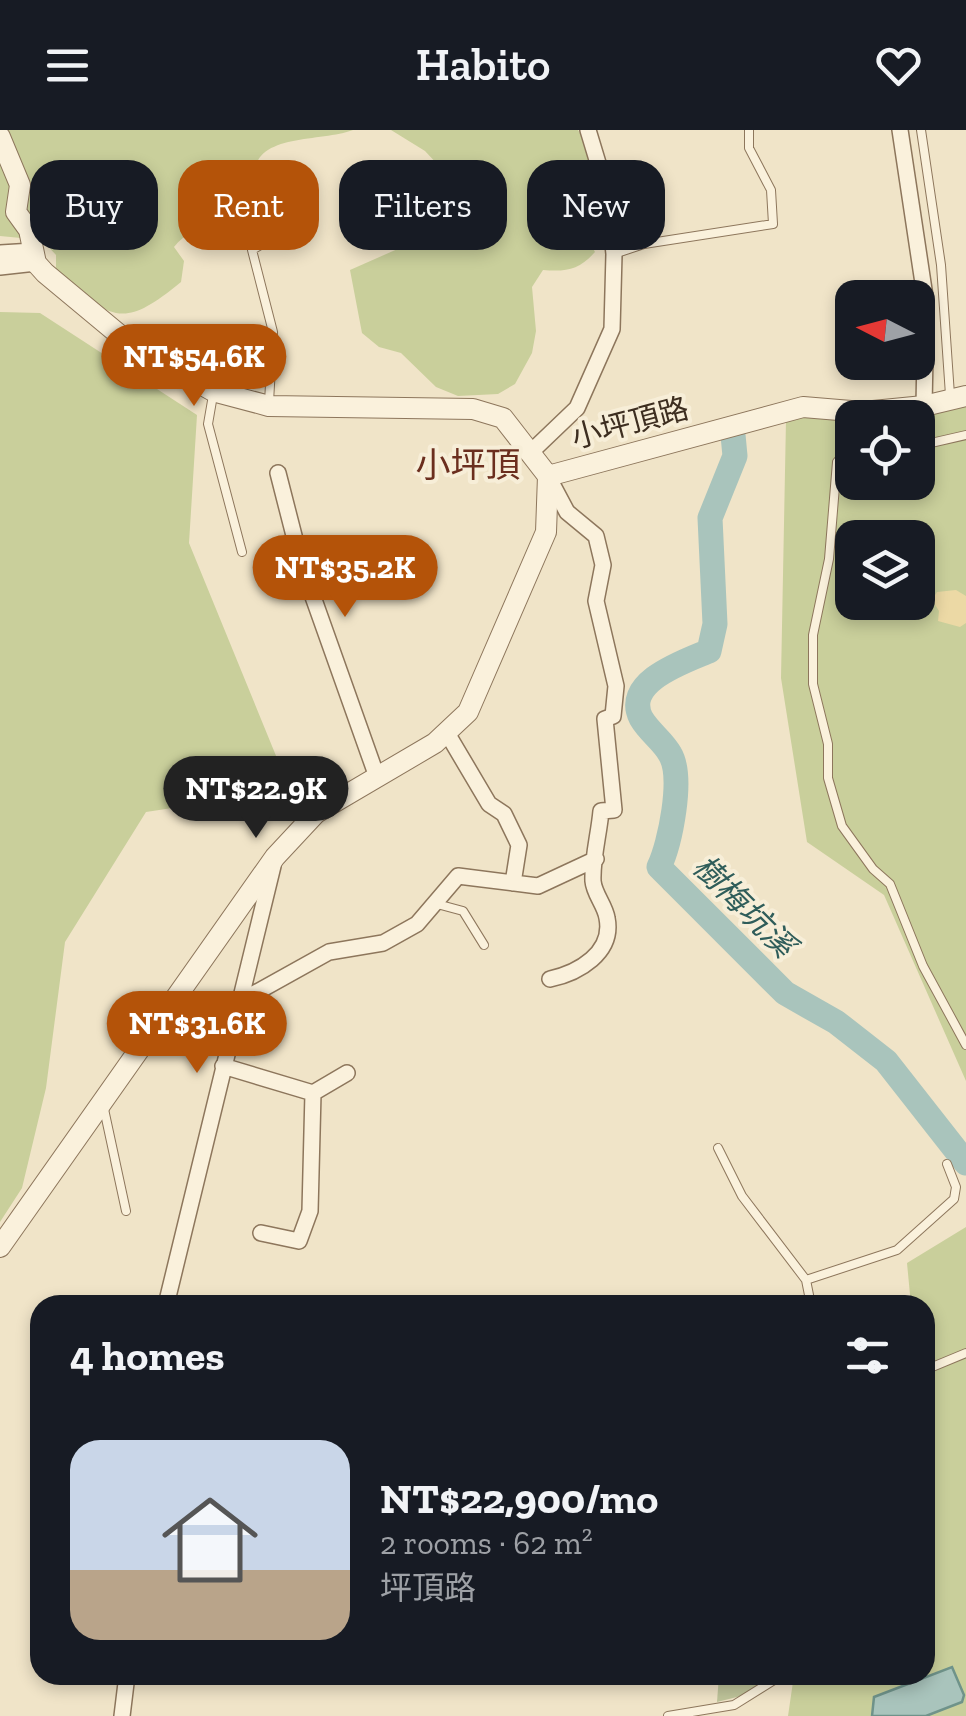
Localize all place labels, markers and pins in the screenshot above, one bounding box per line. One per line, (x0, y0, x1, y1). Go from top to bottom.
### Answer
pin: NT$54.6K (91, 324, 297, 409)
pin: NT$35.2K (242, 535, 448, 620)
pin: NT$22.9K (153, 756, 359, 841)
pin: NT$31.6K (94, 991, 300, 1076)

